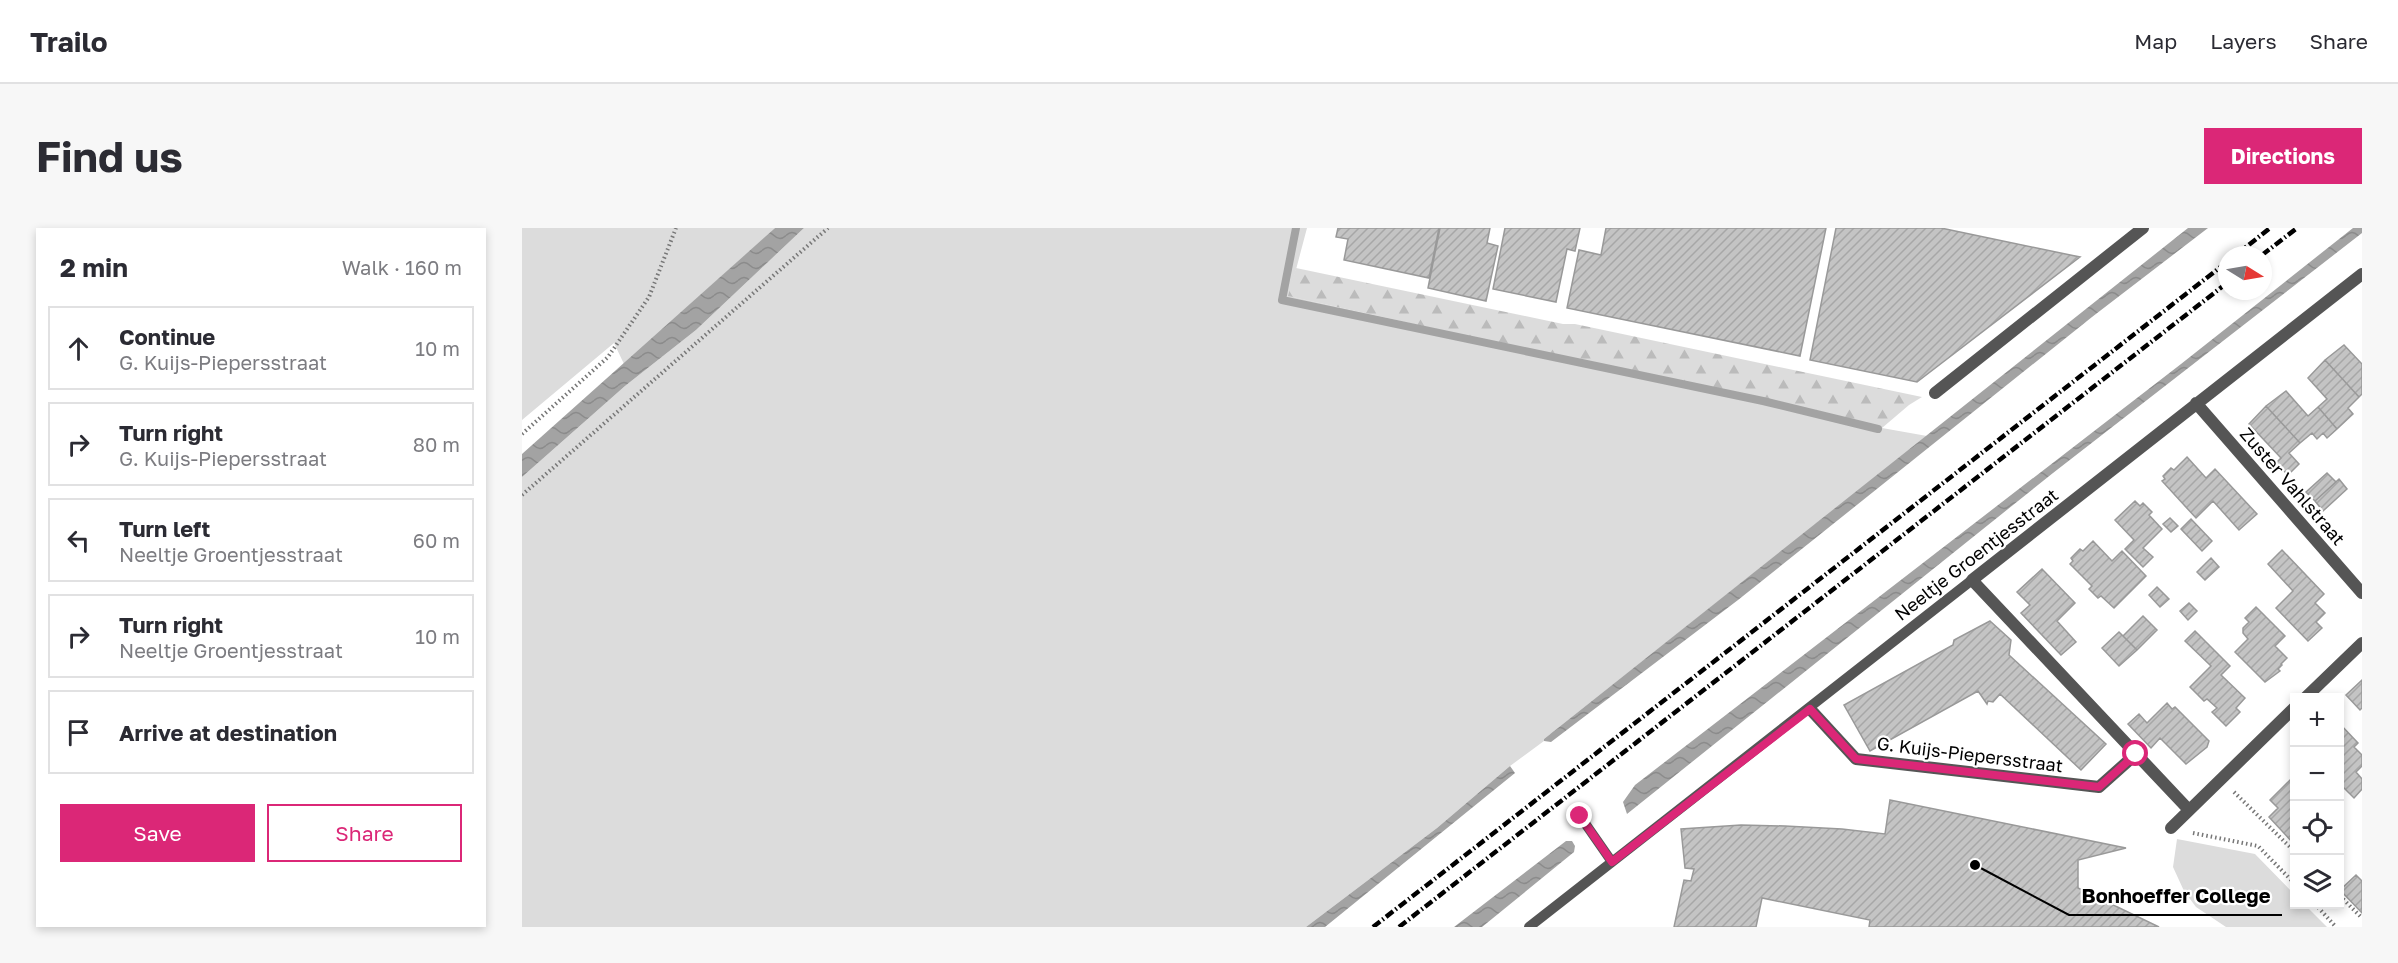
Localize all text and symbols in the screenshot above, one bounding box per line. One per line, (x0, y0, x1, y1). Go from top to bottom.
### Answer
text: Trailo (30, 25, 108, 58)
text: Map (2134, 28, 2177, 54)
text: Layers (2210, 28, 2277, 54)
text: Share (2310, 28, 2368, 54)
button: Directions (2204, 128, 2362, 184)
text: Find us (36, 131, 183, 181)
north arrow (2218, 246, 2272, 300)
text: 2 min (60, 252, 128, 283)
text: Walk · 160 m (342, 255, 462, 279)
text: Continue (119, 323, 215, 350)
icon: ahead (62, 332, 95, 365)
text: 10 m (415, 336, 460, 360)
text: G. Kuijs-Piepersstraat (119, 350, 327, 374)
text: Turn right (119, 419, 223, 446)
street label: Zuster Vahlstraat (2236, 423, 2350, 549)
icon: right (62, 428, 95, 461)
text: 80 m (413, 432, 460, 456)
text: G. Kuijs-Piepersstraat (119, 446, 327, 470)
street label: Neeltje Groentjesstraat (1890, 483, 2062, 625)
text: Turn left (119, 515, 210, 542)
icon: left (62, 524, 95, 557)
text: 60 m (413, 528, 460, 552)
text: Neeltje Groentjesstraat (119, 542, 343, 566)
text: Turn right (119, 611, 223, 638)
icon: right (62, 620, 95, 653)
text: 10 m (415, 624, 460, 648)
text: Neeltje Groentjesstraat (119, 638, 343, 662)
map controls (2290, 693, 2344, 909)
button: + (2290, 693, 2344, 747)
icon: arrive (62, 716, 95, 749)
text: Arrive at destination (119, 719, 337, 746)
street label: G. Kuijs-Piepersstraat (1876, 732, 2064, 776)
route start (2122, 740, 2148, 766)
button: − (2290, 747, 2344, 801)
button: locate (2290, 801, 2344, 855)
route end (1566, 802, 1592, 828)
button: Save (60, 804, 255, 862)
button: Share (267, 804, 462, 862)
button: layers (2290, 855, 2344, 909)
callout: Bonhoeffer College (2069, 877, 2282, 915)
text: Bonhoeffer College (2082, 883, 2271, 907)

